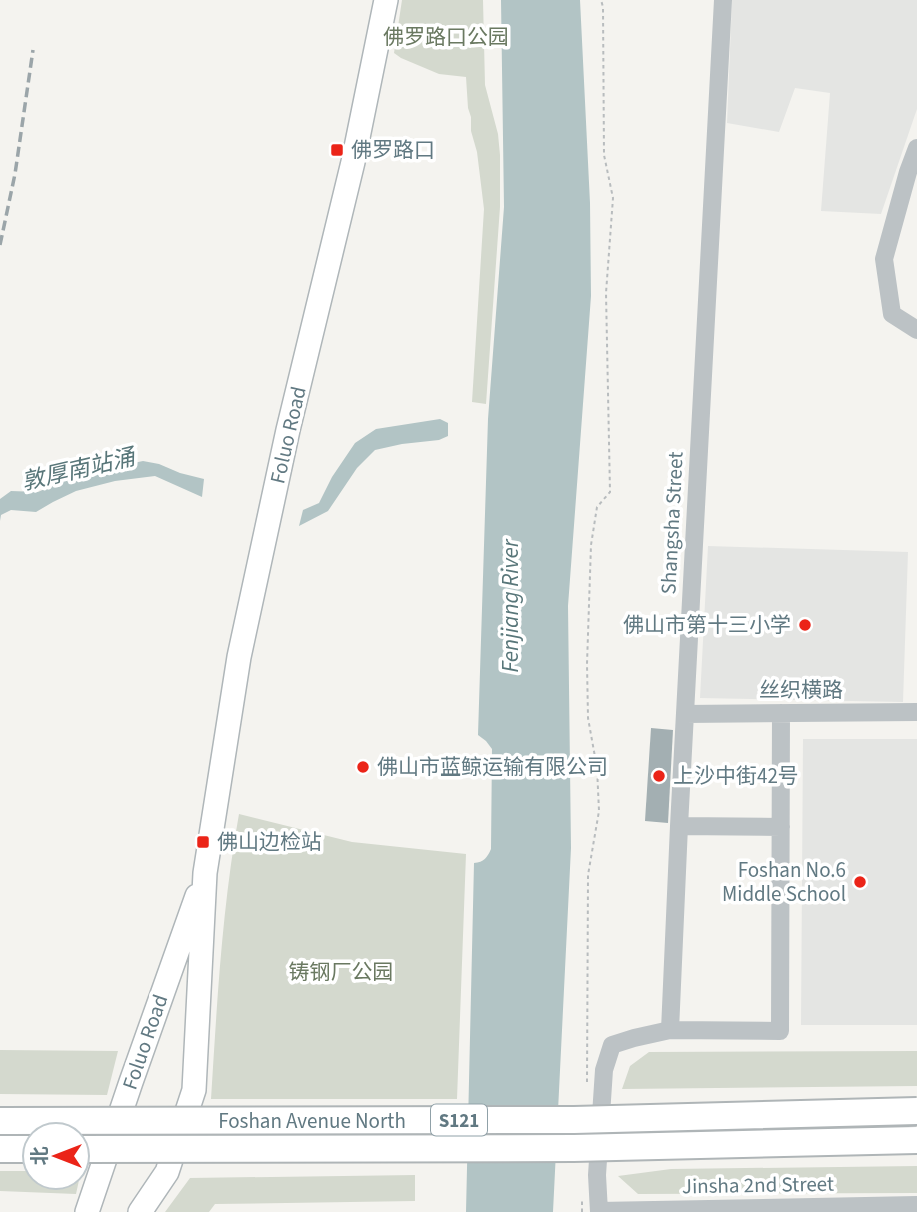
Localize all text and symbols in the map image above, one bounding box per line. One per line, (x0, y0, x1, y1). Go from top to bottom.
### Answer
park label: 佛罗路口公园 (383, 22, 509, 52)
place label: 佛罗路口 (351, 135, 435, 165)
marker: 佛罗路口 (329, 142, 345, 158)
street label: Foluo Road (262, 383, 314, 487)
water label: 敦厚南站涌 (18, 440, 141, 498)
street label: Shangsha Street (653, 451, 691, 595)
water label: Fenjiang River (494, 538, 527, 673)
place label: 佛山市第十三小学 (623, 610, 791, 640)
marker: 佛山市第十三小学 (797, 617, 813, 633)
street label: 丝织横路 (759, 675, 843, 705)
place label: 佛山市蓝鲸运输有限公司 (377, 752, 608, 782)
marker: 佛山市蓝鲸运输有限公司 (355, 759, 371, 775)
place label: 上沙中街42号 (673, 761, 799, 791)
marker: 上沙中街42号 (651, 768, 667, 784)
place label: 佛山边检站 (217, 827, 322, 857)
marker: 佛山边检站 (195, 834, 211, 850)
place label: Foshan No.6 Middle School (722, 855, 846, 909)
marker: Foshan No.6 Middle School (852, 874, 868, 890)
park label: 铸钢厂公园 (289, 957, 394, 987)
street label: Foluo Road (115, 990, 175, 1094)
road number: S121 (431, 1104, 487, 1136)
street label: Foshan Avenue North (218, 1106, 406, 1136)
north arrow (21, 1121, 91, 1191)
text: 北 (27, 1146, 54, 1166)
street label: Jinsha 2nd Street (682, 1169, 834, 1201)

